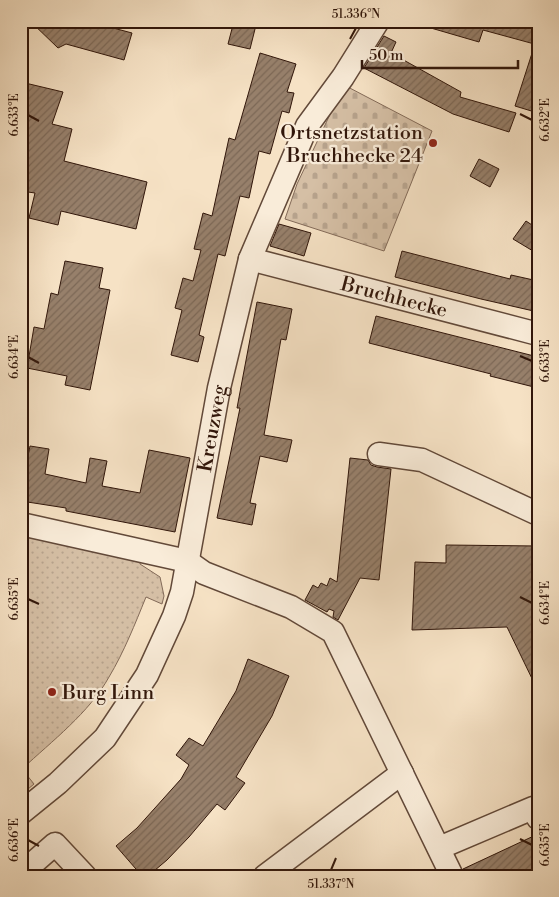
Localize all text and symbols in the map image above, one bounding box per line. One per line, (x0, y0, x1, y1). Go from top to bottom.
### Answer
text: 51.336°N (332, 7, 380, 22)
scale bar (362, 38, 518, 70)
text: 50 m (369, 46, 403, 65)
text: 6.633°E (7, 93, 22, 137)
text: 6.632°E (538, 98, 553, 142)
place label: Ortsnetzstation Bruchhecke 24 (280, 121, 423, 169)
marker: Ortsnetzstation Bruchhecke 24 (427, 137, 439, 149)
street label: Bruchhecke (337, 272, 450, 324)
text: 6.634°E (7, 335, 22, 379)
text: 6.633°E (538, 339, 553, 383)
street label: Kreuzweg (193, 382, 233, 474)
text: 6.635°E (7, 577, 22, 621)
text: 6.634°E (538, 581, 553, 625)
place label: Burg Linn (61, 681, 154, 706)
marker: Burg Linn (46, 686, 58, 698)
text: 6.636°E (7, 818, 22, 862)
text: 6.635°E (538, 823, 553, 867)
text: 51.337°N (307, 877, 355, 892)

